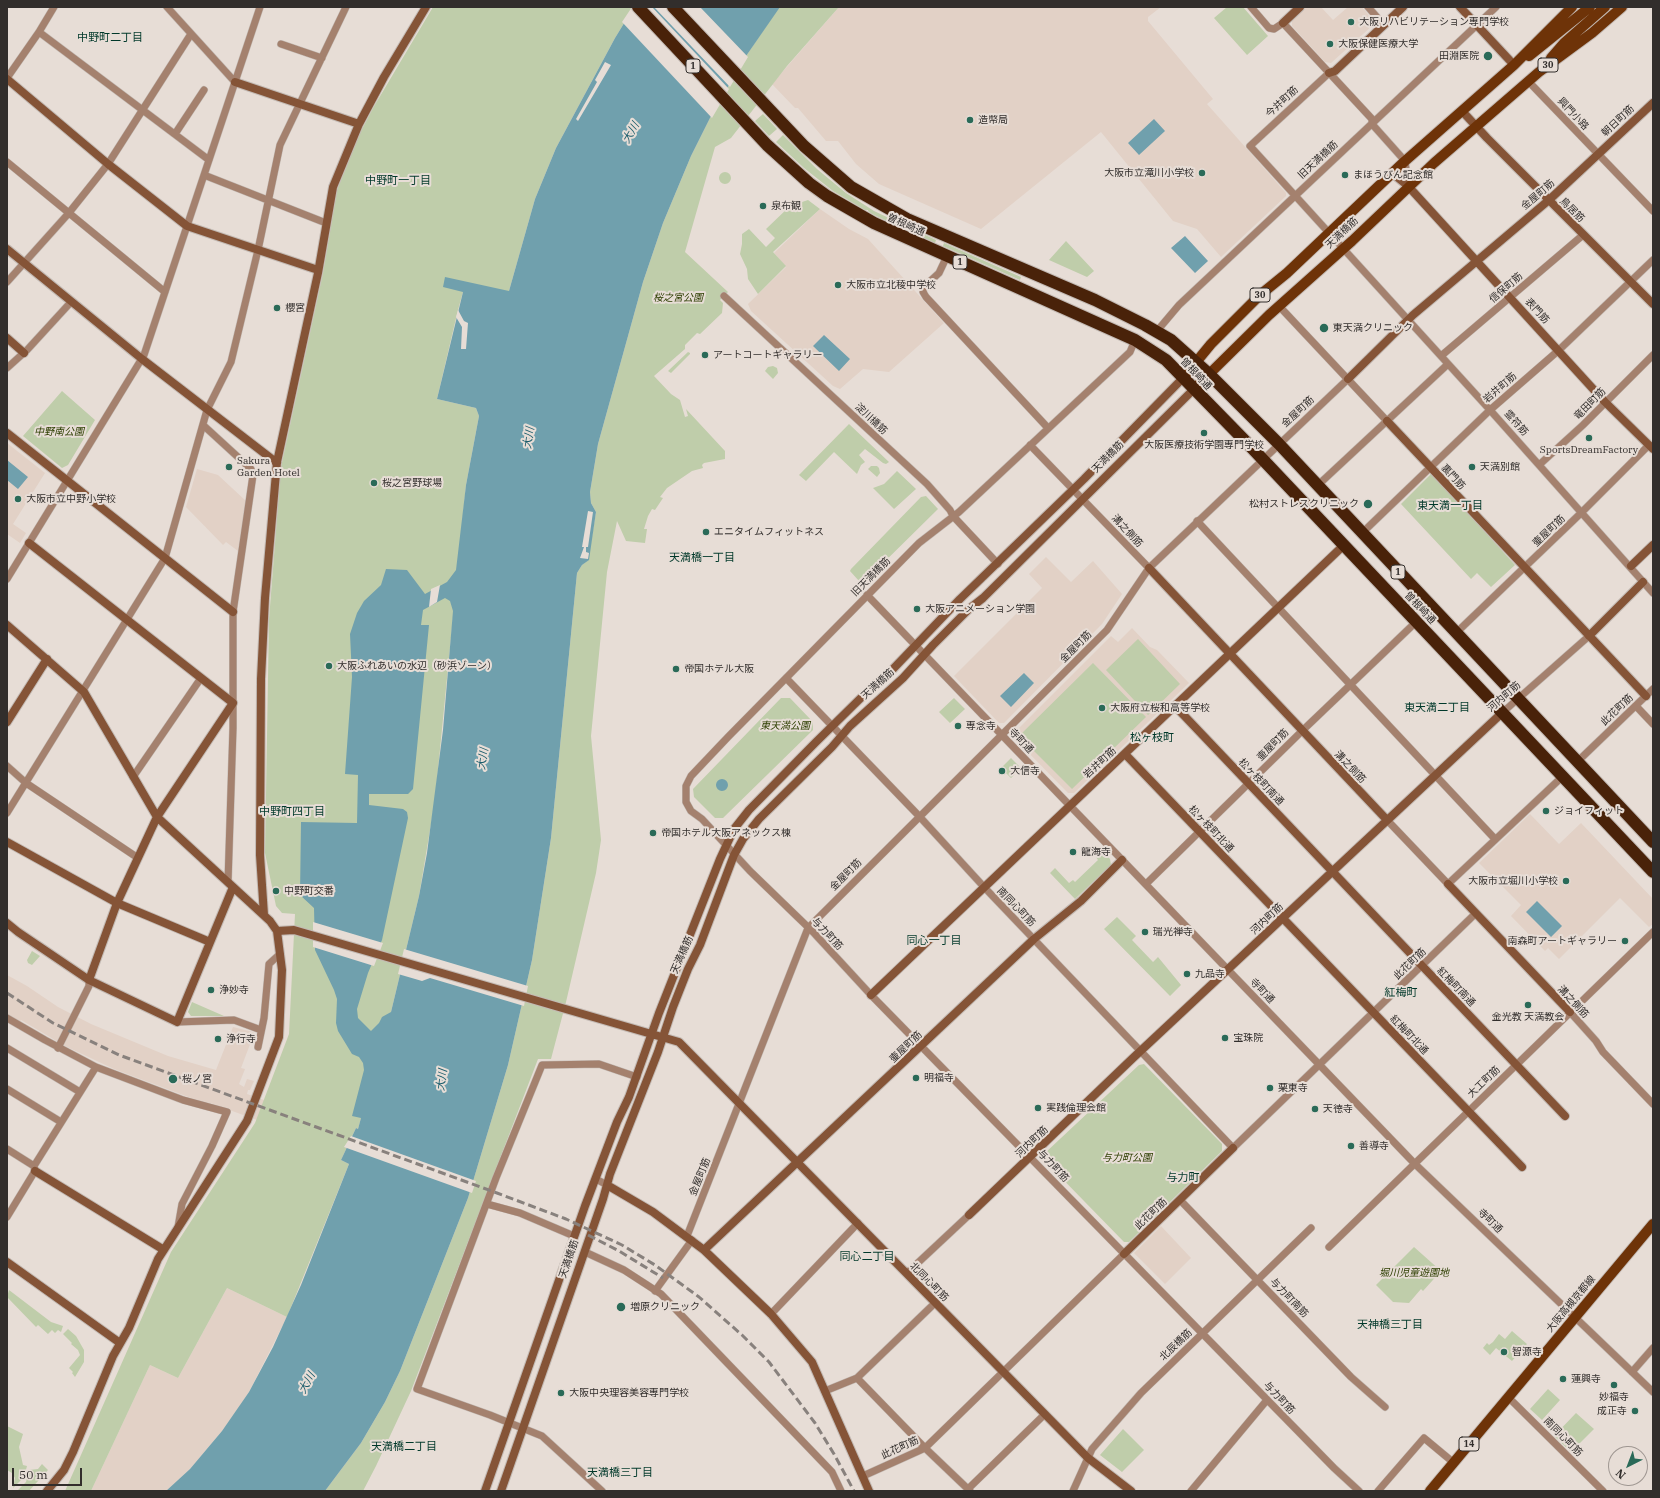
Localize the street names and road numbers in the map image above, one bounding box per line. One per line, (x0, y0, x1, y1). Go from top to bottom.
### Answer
road number: 30 (1538, 58, 1558, 72)
road number: 1 (686, 59, 700, 73)
street label: 今井町筋 (1263, 84, 1301, 120)
street label: 興門小路 (1555, 95, 1591, 133)
street label: 朝日町筋 (1599, 103, 1637, 139)
street label: 旧天満橋筋 (1296, 139, 1340, 181)
street label: 金屋町筋 (1519, 177, 1557, 213)
street label: 鳥居筋 (1557, 195, 1587, 225)
street label: 曽根崎通 (885, 211, 927, 239)
street label: 天満橋筋 (1323, 215, 1361, 251)
road number: 1 (953, 255, 967, 269)
street label: 信保町筋 (1487, 270, 1525, 306)
road number: 30 (1250, 288, 1270, 302)
street label: 表門筋 (1522, 296, 1552, 326)
street label: 曽根崎通 (1178, 355, 1214, 393)
street label: 岩井町筋 (1481, 370, 1519, 406)
street label: 竜田町筋 (1572, 386, 1608, 422)
street label: 金屋町筋 (1279, 394, 1317, 430)
street label: 淀川橋筋 (852, 401, 890, 437)
street label: 霊符筋 (1502, 408, 1530, 438)
street label: 天満橋筋 (1090, 439, 1126, 475)
street label: 裏門筋 (1438, 462, 1468, 492)
street label: 溝之側筋 (1109, 512, 1145, 550)
street label: 壷屋町筋 (1530, 513, 1568, 549)
street label: 旧天満橋筋 (849, 555, 893, 599)
road number: 1 (1391, 565, 1405, 579)
street label: 曽根崎通 (1402, 589, 1438, 627)
street label: 金屋町筋 (1058, 629, 1094, 665)
street label: 天満橋筋 (859, 666, 897, 702)
street label: 河内町筋 (1485, 679, 1523, 715)
street label: 此花町筋 (1598, 692, 1636, 728)
street label: 寺町通 (1006, 726, 1036, 756)
street label: 壷屋町筋 (1255, 727, 1291, 763)
street label: 岩井町筋 (1081, 745, 1119, 781)
street label: 溝之側筋 (1332, 748, 1368, 786)
street label: 松ヶ枝町南通 (1236, 756, 1286, 808)
street label: 松ヶ枝町北通 (1186, 803, 1236, 855)
street label: 金屋町筋 (828, 857, 864, 893)
street label: 南同心町筋 (994, 885, 1038, 929)
street label: 河内町筋 (1248, 901, 1286, 937)
street label: 与力町筋 (809, 915, 845, 953)
street label: 天満橋筋 (668, 934, 696, 976)
street label: 此花町筋 (1391, 946, 1429, 982)
street label: 紅梅町南通 (1434, 965, 1478, 1009)
street label: 寺町通 (1247, 976, 1277, 1006)
street label: 溝之側筋 (1555, 983, 1591, 1021)
street label: 紅梅町北通 (1387, 1013, 1431, 1057)
street label: 壷屋町筋 (887, 1029, 925, 1065)
street label: 大工町筋 (1465, 1064, 1503, 1100)
street label: 河内町筋 (1013, 1124, 1051, 1160)
street label: 与力町筋 (1035, 1147, 1071, 1185)
street label: 金屋町筋 (687, 1156, 713, 1198)
street label: 此花町筋 (1132, 1196, 1170, 1232)
street label: 寺町通 (1475, 1206, 1505, 1236)
street label: 天満橋筋 (557, 1238, 581, 1280)
street label: 北同心町筋 (907, 1260, 951, 1304)
street label: 大阪高槻京都線 (1544, 1273, 1598, 1335)
street label: 与力町南筋 (1267, 1276, 1311, 1320)
street label: 北辰橋筋 (1157, 1327, 1195, 1363)
street label: 与力町筋 (1261, 1379, 1297, 1417)
street label: 南同心町筋 (1541, 1415, 1585, 1459)
street label: 此花町筋 (879, 1434, 921, 1462)
road number: 14 (1459, 1437, 1479, 1451)

